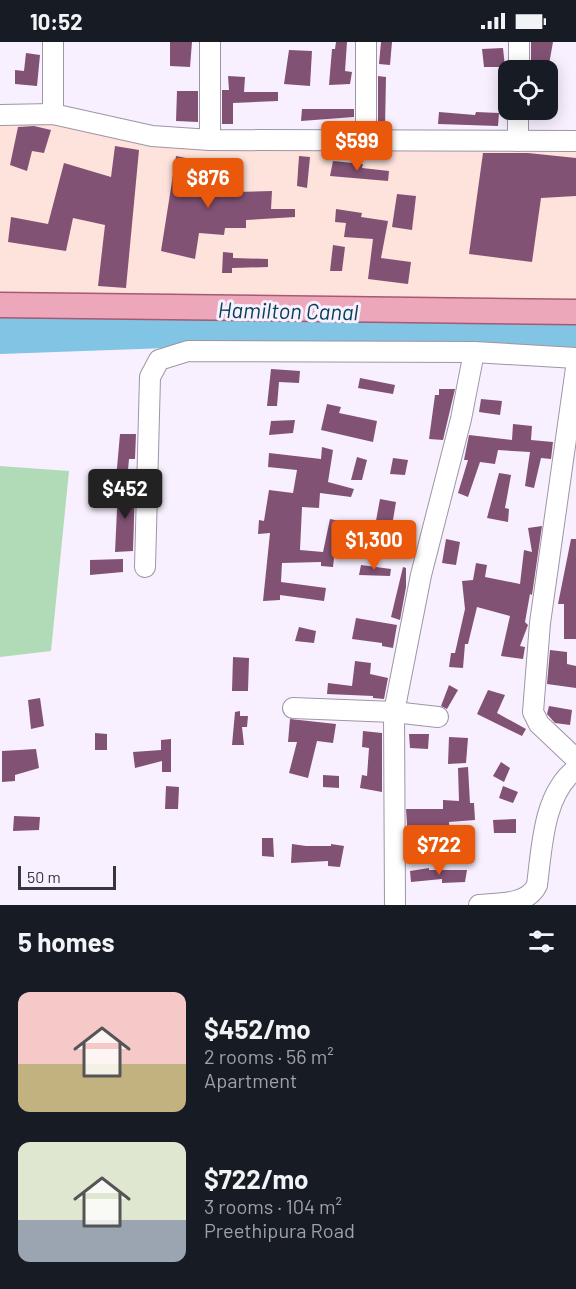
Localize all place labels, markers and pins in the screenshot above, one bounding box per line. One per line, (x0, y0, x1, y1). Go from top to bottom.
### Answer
pin: $599 (321, 121, 393, 172)
pin: $876 (172, 158, 244, 209)
pin: $452 (89, 469, 161, 520)
pin: $1,300 (325, 520, 423, 571)
pin: $722 (403, 825, 475, 876)

